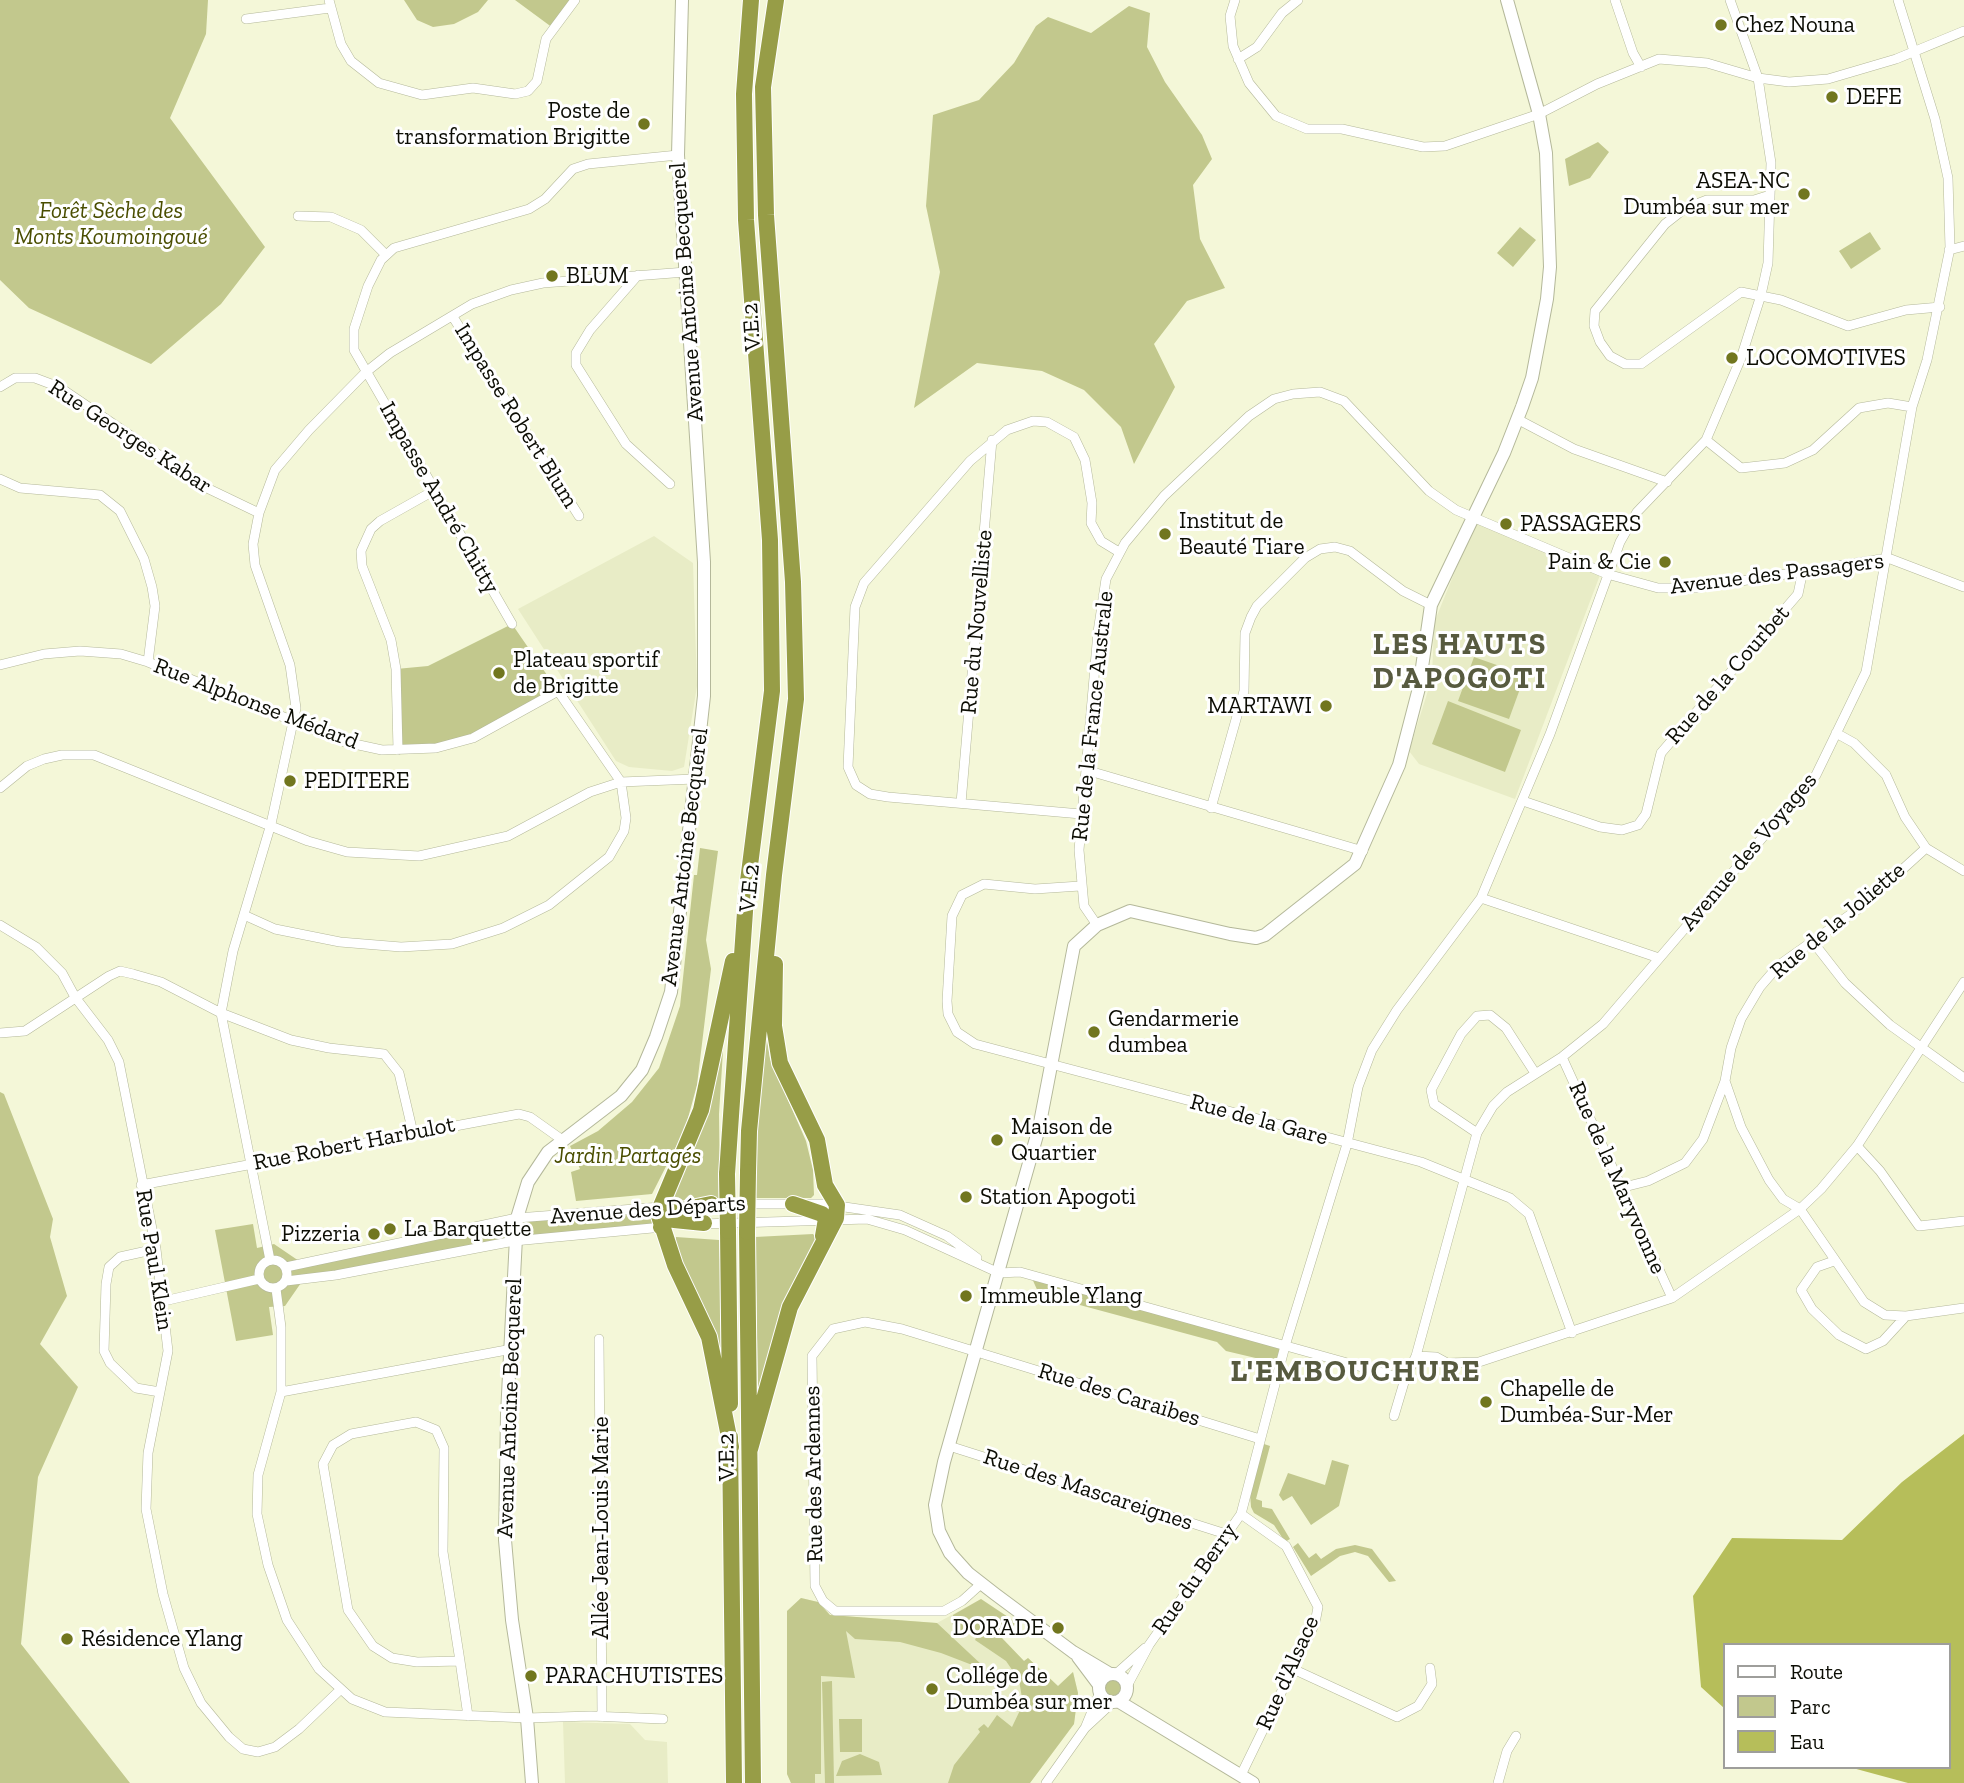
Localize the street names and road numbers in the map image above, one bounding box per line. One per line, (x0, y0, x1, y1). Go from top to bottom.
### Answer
street label: Avenue Antoine Becquerel (664, 161, 710, 423)
street label: V.E.2 (737, 302, 767, 352)
street label: Impasse Robert Blum (448, 319, 584, 513)
street label: Rue Georges Kabar (43, 374, 217, 500)
street label: Impasse André Chitty (373, 397, 505, 599)
street label: Rue du Nouvelliste (955, 529, 999, 715)
street label: Avenue des Passagers (1668, 547, 1886, 601)
street label: Rue de la France Australe (1066, 590, 1120, 842)
street label: Rue de la Courbet (1660, 600, 1796, 750)
street label: Rue Alphonse Médard (150, 652, 362, 756)
street label: Avenue Antoine Becquerel (655, 726, 715, 988)
street label: Avenue des Voyages (1675, 767, 1823, 937)
street label: Rue de la Joliette (1765, 857, 1911, 985)
street label: V.E.2 (734, 863, 766, 913)
street label: Rue de la Maryvonne (1562, 1078, 1672, 1278)
street label: Rue de la Gare (1187, 1088, 1331, 1152)
street label: Rue Robert Harbulot (251, 1111, 457, 1177)
street label: Rue Paul Klein (129, 1187, 179, 1333)
street label: Avenue des Départs (549, 1189, 747, 1231)
street label: Avenue Antoine Becquerel (492, 1278, 528, 1538)
street label: Rue des Caraibes (1035, 1357, 1203, 1433)
street label: Rue des Ardennes (799, 1385, 829, 1563)
street label: Allée Jean-Louis Marie (587, 1416, 615, 1640)
street label: V.E.2 (713, 1433, 741, 1481)
street label: Rue des Mascareignes (980, 1443, 1196, 1537)
street label: Rue du Berry (1147, 1518, 1243, 1640)
street label: Rue d'Alsace (1251, 1612, 1325, 1734)

